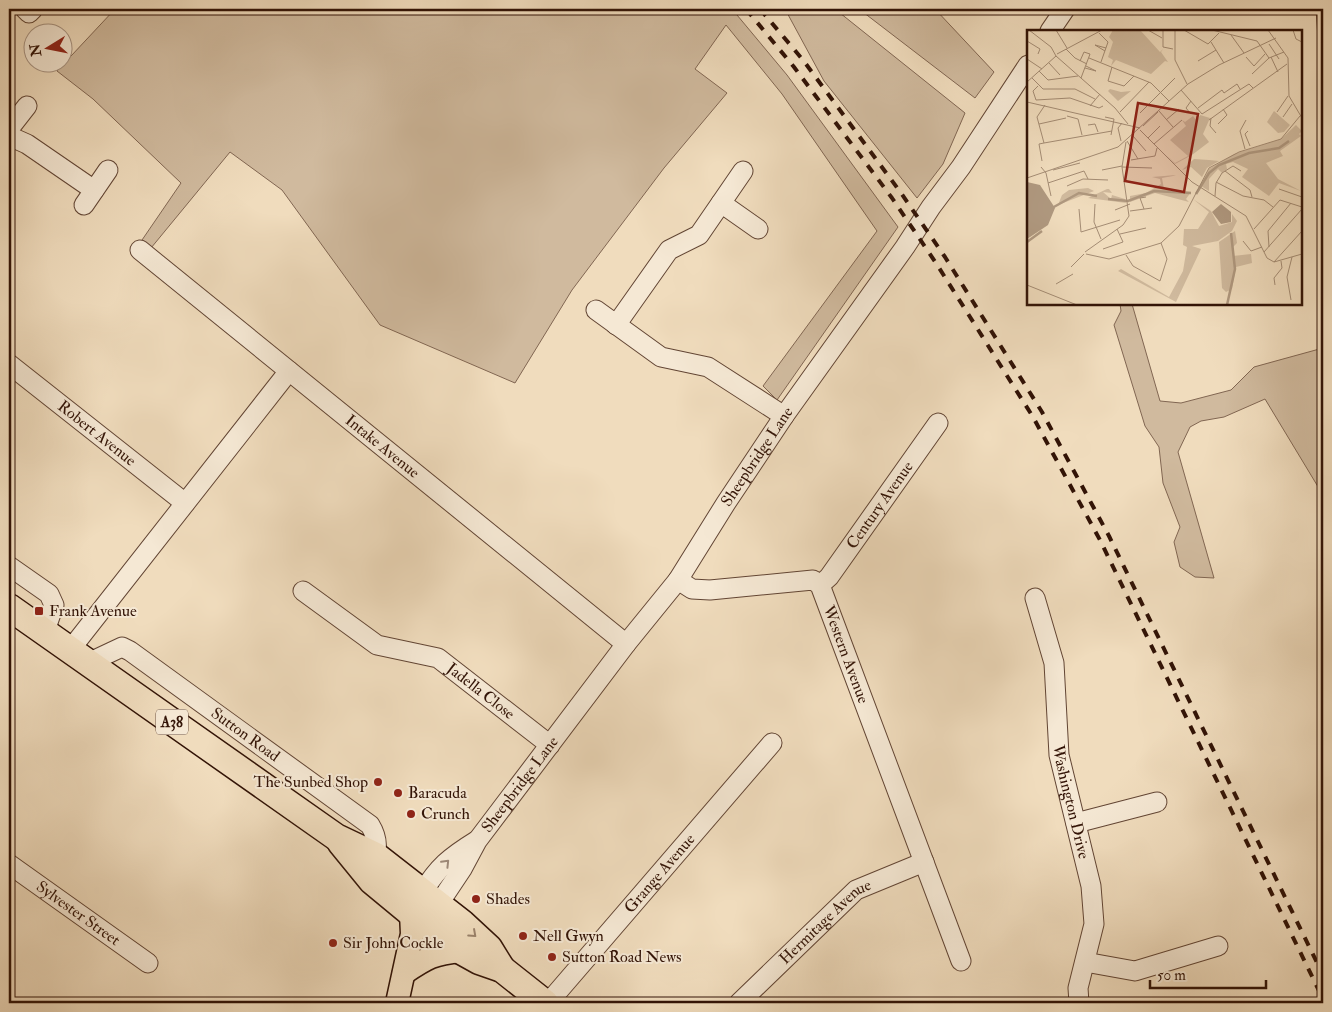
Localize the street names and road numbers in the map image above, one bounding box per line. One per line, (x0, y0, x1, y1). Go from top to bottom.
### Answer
street label: Robert Avenue (54, 396, 140, 471)
street label: Sheepbridge Lane (717, 403, 798, 510)
street label: Intake Avenue (341, 410, 424, 483)
street label: Century Avenue (842, 457, 918, 553)
street label: Western Avenue (818, 602, 874, 706)
street label: Jadella Close (441, 658, 519, 724)
street label: Sutton Road (207, 703, 284, 766)
road number: A38 (156, 710, 188, 734)
street label: Sheepbridge Lane (477, 732, 563, 837)
street label: Washington Drive (1048, 743, 1094, 861)
street label: Grange Avenue (620, 829, 700, 917)
street label: Hermitage Avenue (775, 875, 874, 969)
street label: Sylvester Street (32, 877, 124, 950)

